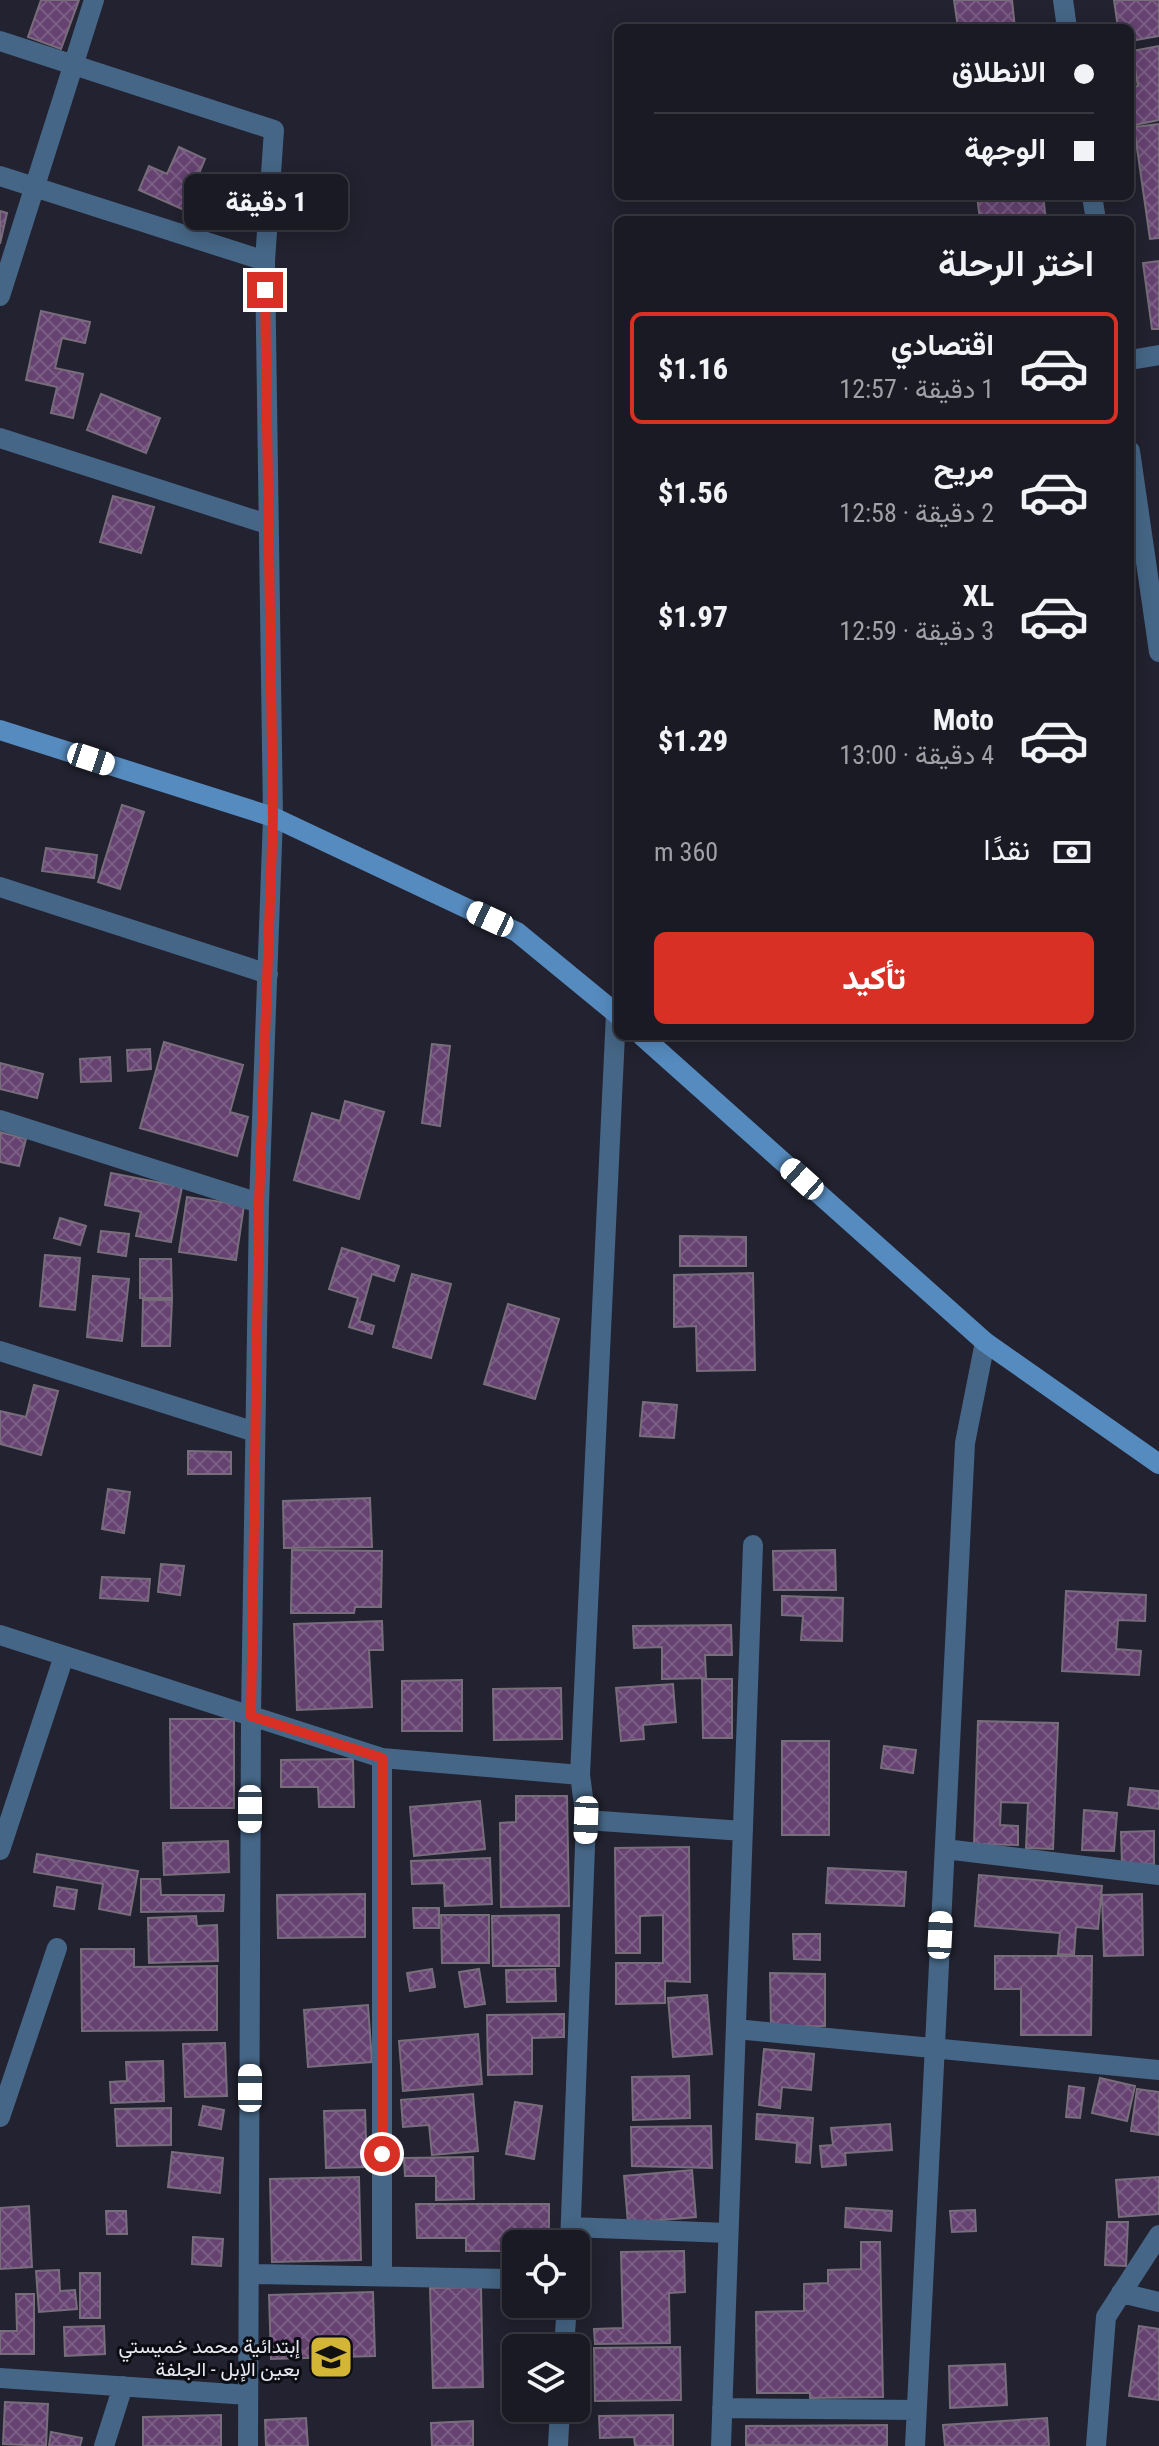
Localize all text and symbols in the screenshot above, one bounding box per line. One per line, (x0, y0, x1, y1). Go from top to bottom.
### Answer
text: الانطلاق (952, 54, 1046, 89)
text: الوجهة (964, 131, 1046, 166)
callout: 1 دقيقة (183, 174, 347, 230)
text: 1 دقيقة (226, 187, 306, 217)
text: اختر الرحلة (938, 243, 1094, 285)
route end (247, 272, 283, 308)
text: اقتصادي (891, 327, 994, 362)
icon: car (1018, 332, 1090, 404)
text: $1.16 (658, 351, 728, 386)
text: 1 دقيقة · 12:57 (839, 374, 994, 404)
text: مريح (934, 451, 994, 486)
icon: car (1018, 456, 1090, 528)
text: $1.56 (658, 475, 728, 510)
text: 2 دقيقة · 12:58 (839, 498, 994, 528)
text: XL (963, 578, 994, 613)
icon: car (1018, 580, 1090, 652)
text: $1.97 (658, 599, 728, 634)
text: 3 دقيقة · 12:59 (839, 616, 994, 646)
text: Moto (933, 702, 994, 737)
icon: car (1018, 704, 1090, 776)
text: $1.29 (658, 723, 728, 758)
car (64, 740, 118, 778)
text: 4 دقيقة · 13:00 (839, 740, 994, 770)
icon: cash (1050, 830, 1094, 874)
text: نقدًا (984, 832, 1030, 867)
text: 360 m (654, 837, 718, 867)
car (463, 898, 517, 940)
button: تأكيد (654, 932, 1094, 1024)
car (776, 1154, 828, 1204)
car (238, 1785, 262, 1833)
car (573, 1796, 599, 1844)
car (927, 1910, 953, 1960)
car (238, 2064, 262, 2112)
route start (364, 2136, 400, 2172)
map controls (502, 2230, 590, 2422)
button: locate (502, 2230, 590, 2318)
school or university icon: إبتدائية محمد خميستي بعين الإبل - الجلفة (307, 2333, 355, 2381)
place label: إبتدائية محمد خميستي بعين الإبل - الجلفة (119, 2334, 300, 2382)
button: layers (502, 2334, 590, 2422)

